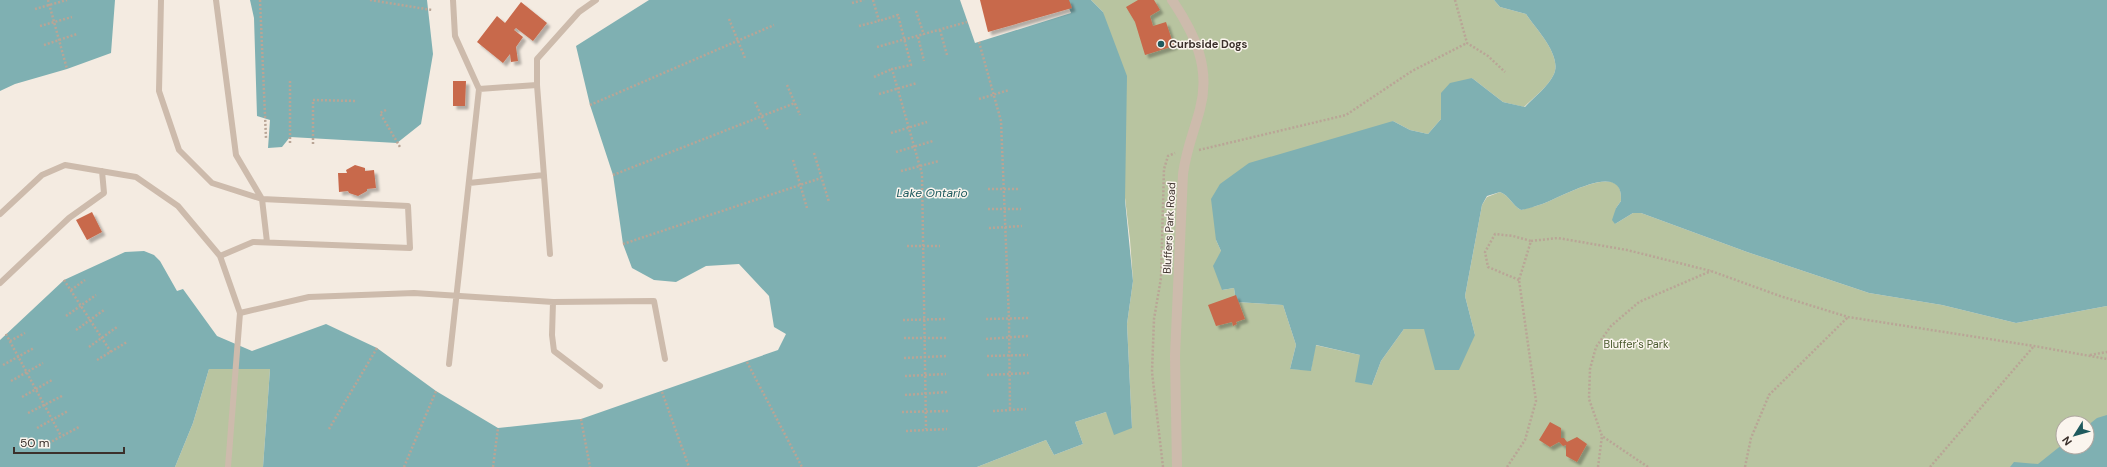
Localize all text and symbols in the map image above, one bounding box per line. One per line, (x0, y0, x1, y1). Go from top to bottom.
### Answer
place label: Curbside Dogs (1169, 37, 1248, 51)
marker: Curbside Dogs (1156, 39, 1166, 49)
street label: Bluffers Park Road (1160, 182, 1178, 274)
water label: Lake Ontario (896, 185, 968, 201)
park label: Bluffer's Park (1604, 337, 1669, 351)
north arrow (2055, 415, 2095, 455)
scale bar (14, 429, 124, 455)
text: N (2059, 434, 2075, 448)
text: 50 m (20, 435, 49, 451)

